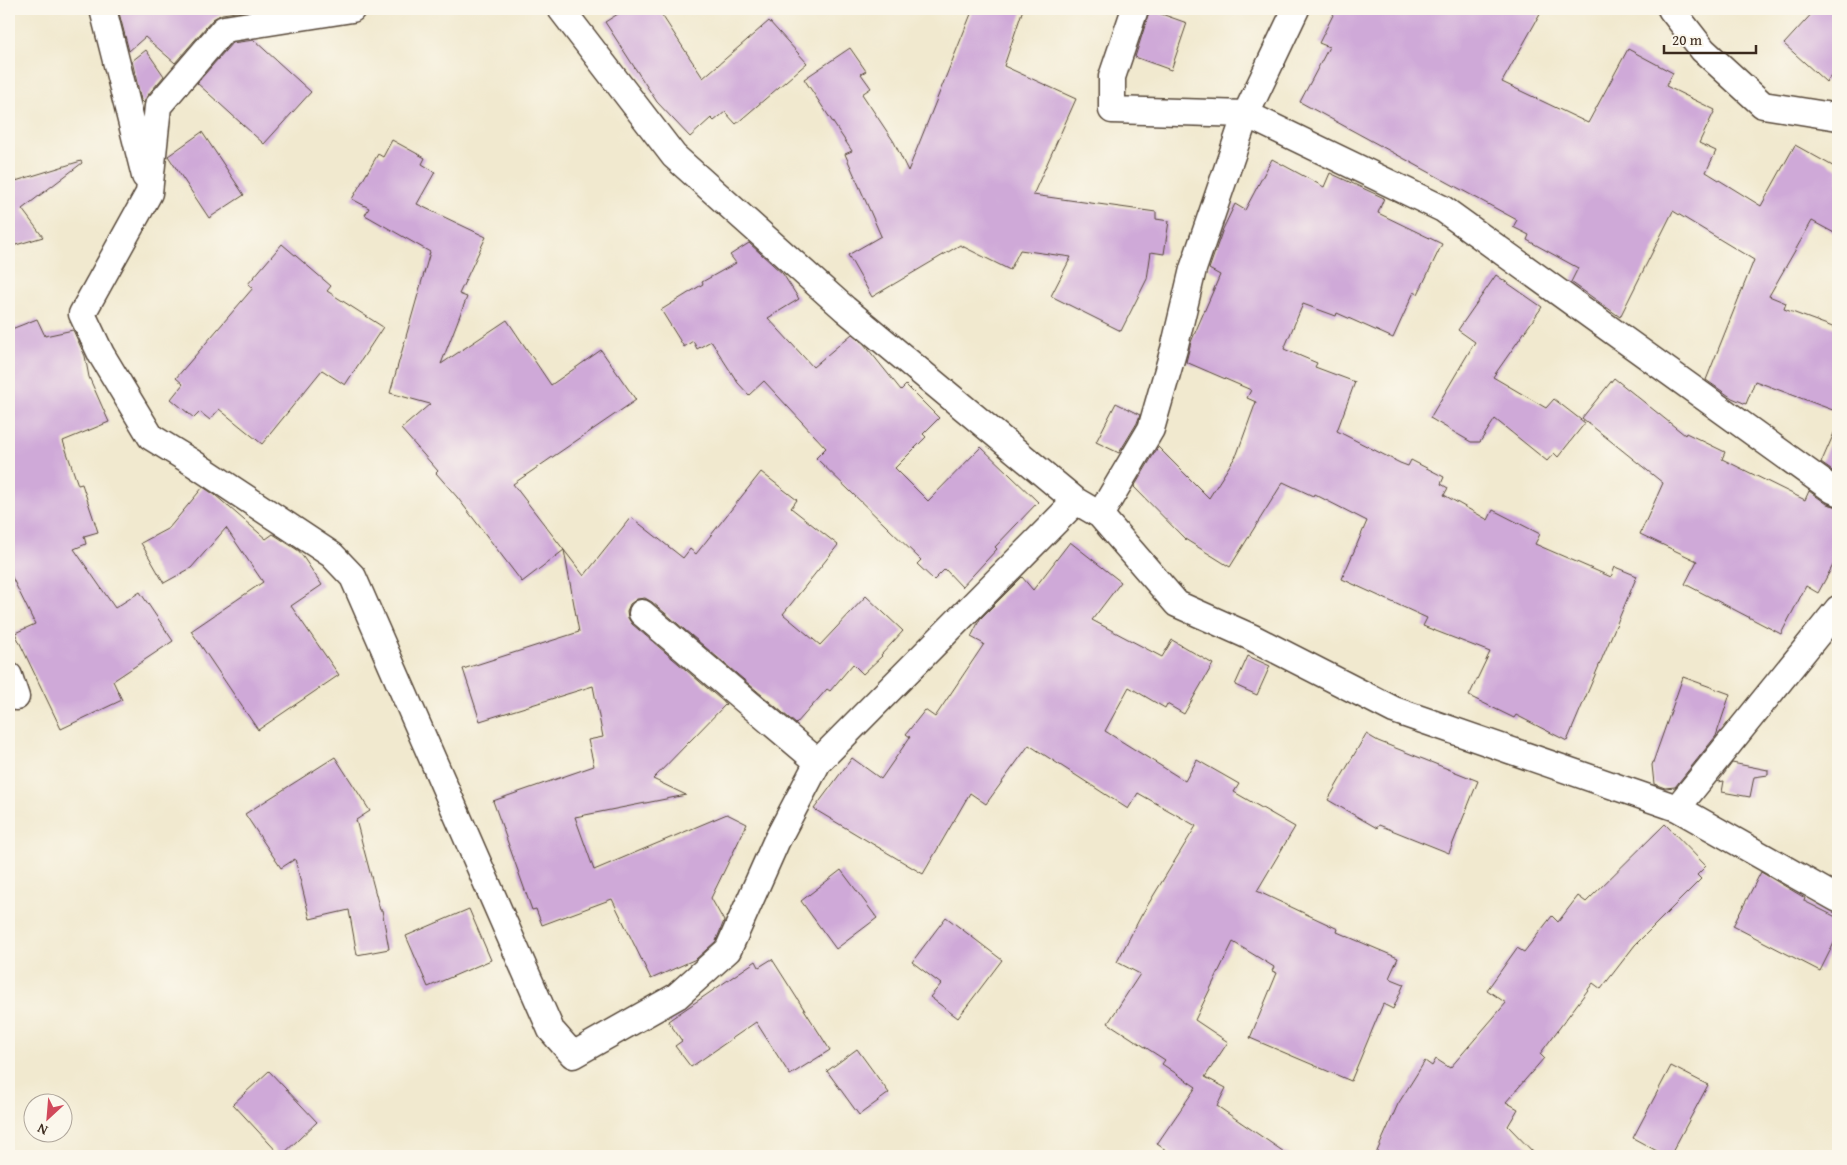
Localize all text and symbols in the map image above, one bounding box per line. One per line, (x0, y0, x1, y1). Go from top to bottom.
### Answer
scale bar (1664, 22, 1757, 54)
text: 20 m (1672, 29, 1703, 50)
north arrow (22, 1092, 72, 1142)
text: N (33, 1118, 51, 1141)

